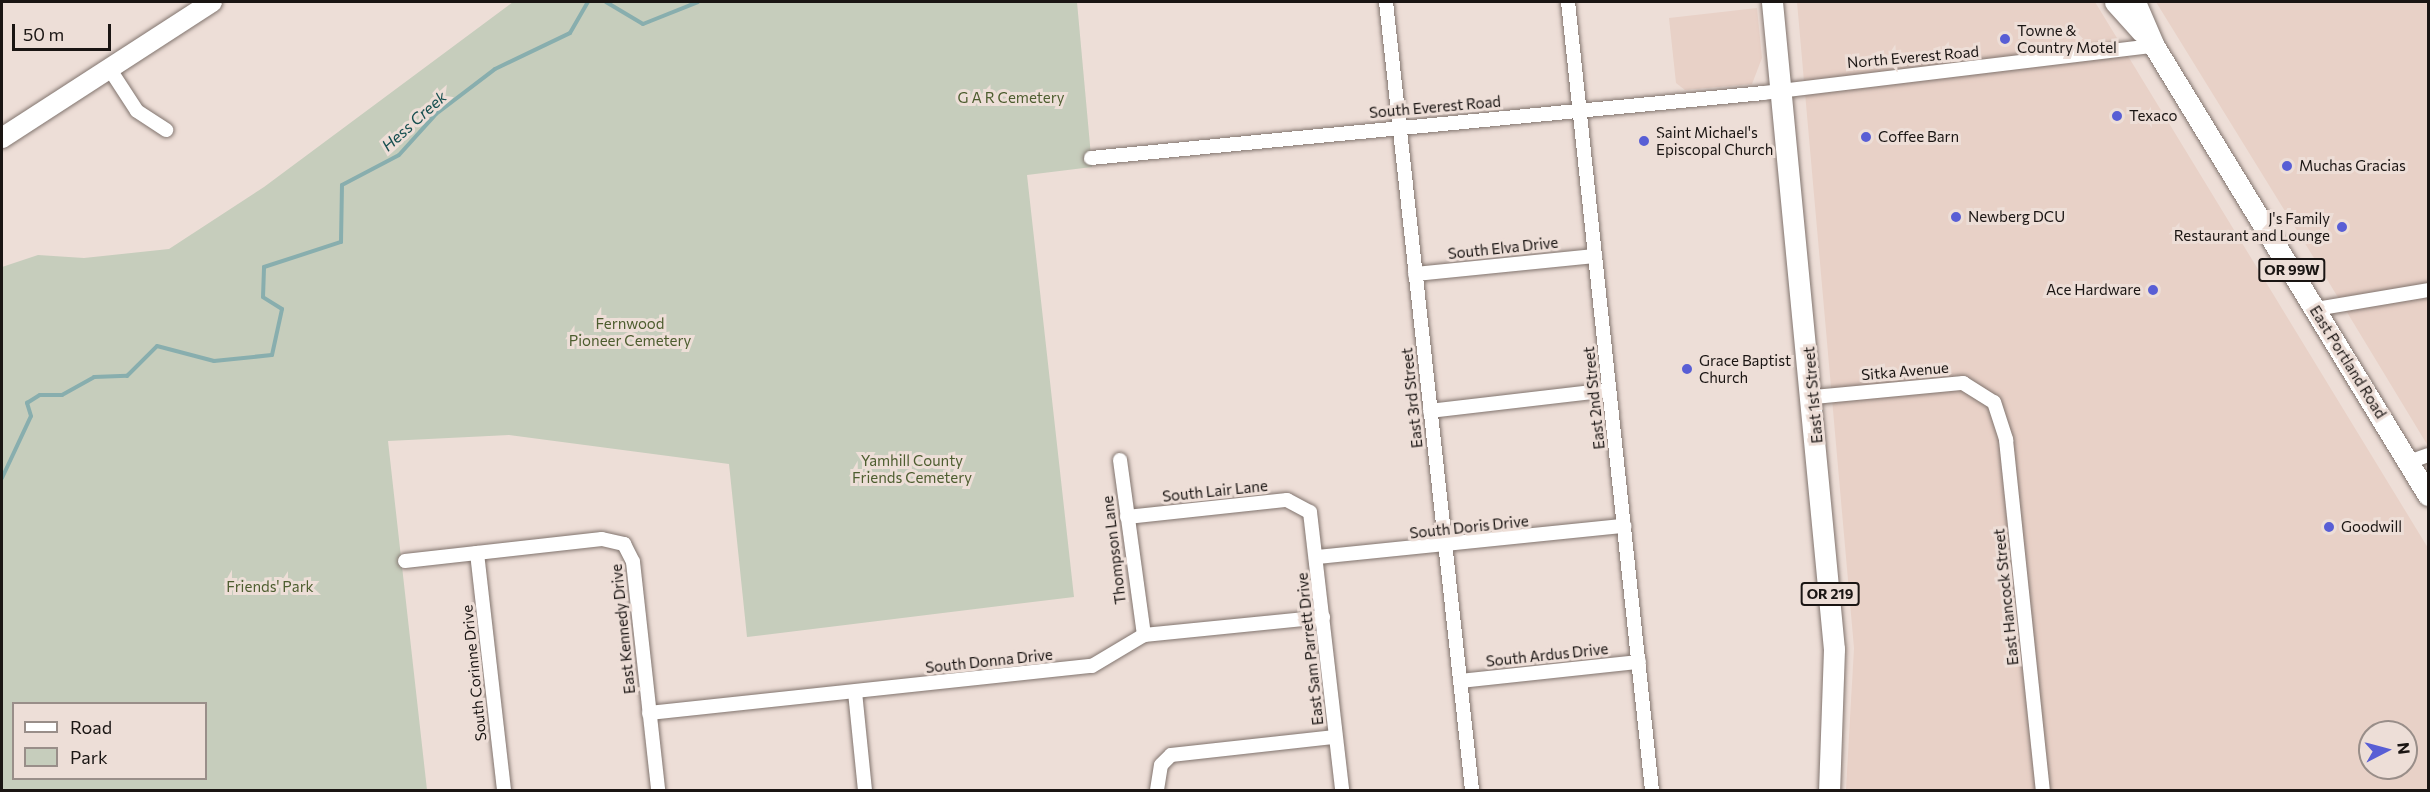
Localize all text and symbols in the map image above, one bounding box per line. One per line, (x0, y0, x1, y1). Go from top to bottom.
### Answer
scale bar (15, 12, 114, 50)
place label: Towne & Country Motel (2017, 21, 2117, 56)
text: 50 m (23, 23, 64, 45)
marker: Towne & Country Motel (1998, 32, 2012, 46)
street label: North Everest Road (1846, 42, 1980, 72)
water label: Hess Creek (378, 87, 450, 155)
park label: G A R Cemetery (958, 89, 1064, 107)
street label: South Everest Road (1368, 92, 1502, 122)
place label: Texaco (2129, 107, 2178, 125)
marker: Texaco (2110, 109, 2124, 123)
place label: Saint Michael's Episcopal Church (1656, 123, 1773, 158)
place label: Coffee Barn (1878, 128, 1959, 146)
marker: Coffee Barn (1859, 130, 1873, 144)
marker: Saint Michael's Episcopal Church (1637, 134, 1651, 148)
place label: Muchas Gracias (2299, 157, 2406, 175)
marker: Muchas Gracias (2280, 159, 2294, 173)
place label: Newberg DCU (1968, 208, 2065, 226)
place label: J's Family Restaurant and Lounge (2174, 209, 2330, 244)
marker: Newberg DCU (1949, 210, 1963, 224)
marker: J's Family Restaurant and Lounge (2335, 220, 2349, 234)
street label: South Elva Drive (1447, 233, 1559, 263)
road number: OR 99W (2258, 259, 2326, 281)
place label: Ace Hardware (2046, 281, 2141, 299)
marker: Ace Hardware (2146, 283, 2160, 297)
street label: East Portland Road (2306, 302, 2390, 422)
park label: Fernwood Pioneer Cemetery (569, 314, 691, 349)
street label: East 2nd Street (1580, 346, 1608, 450)
street label: East 1st Street (1800, 346, 1826, 444)
street label: East 3rd Street (1398, 347, 1426, 449)
place label: Grace Baptist Church (1699, 351, 1791, 386)
street label: Sitka Avenue (1861, 358, 1949, 384)
marker: Grace Baptist Church (1680, 362, 1694, 376)
park label: Yamhill County Friends Cemetery (852, 451, 972, 486)
street label: South Lair Lane (1161, 477, 1269, 505)
street label: Thompson Lane (1098, 495, 1130, 605)
street label: South Doris Drive (1409, 512, 1529, 542)
place label: Goodwill (2341, 518, 2402, 536)
marker: Goodwill (2322, 520, 2336, 534)
street label: East Hancock Street (1990, 528, 2022, 666)
street label: East Kennedy Drive (607, 563, 639, 695)
street label: East Sam Parrett Drive (1293, 572, 1327, 726)
park label: Friends' Park (226, 578, 314, 596)
road number: OR 219 (1800, 583, 1860, 605)
street label: South Corinne Drive (458, 604, 490, 742)
street label: South Ardus Drive (1485, 640, 1609, 670)
street label: South Donna Drive (924, 645, 1054, 677)
legend (12, 702, 207, 780)
text: Road (70, 716, 112, 738)
north arrow (2358, 720, 2418, 780)
text: N (2394, 741, 2414, 755)
text: Park (70, 746, 108, 768)

